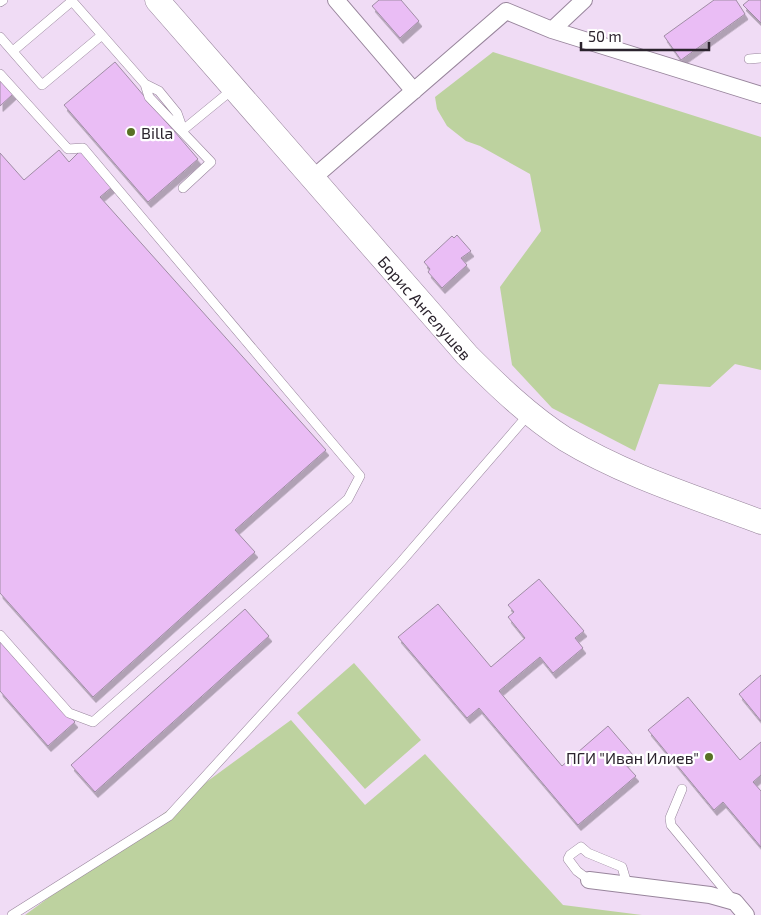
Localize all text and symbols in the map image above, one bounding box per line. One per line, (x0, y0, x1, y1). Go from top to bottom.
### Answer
scale bar (581, 20, 708, 52)
text: 50 m (588, 27, 622, 45)
place label: Billa (141, 123, 173, 142)
marker: Billa (125, 126, 137, 138)
street label: Борис Ангелушев (375, 251, 476, 363)
place label: ПГИ "Иван Илиев" (566, 748, 699, 767)
marker: ПГИ "Иван Илиев" (703, 751, 715, 763)

